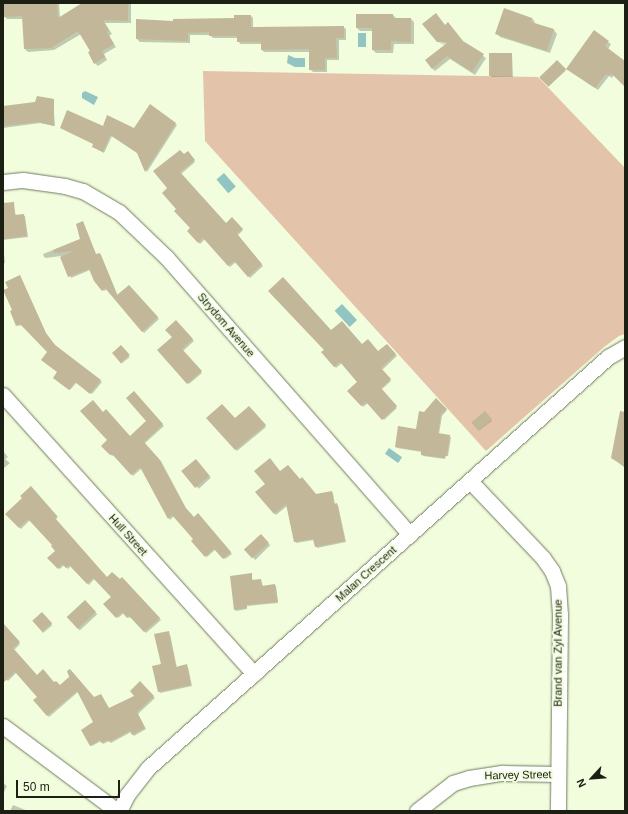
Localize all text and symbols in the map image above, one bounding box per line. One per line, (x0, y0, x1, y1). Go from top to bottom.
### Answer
street label: Strydom Avenue (194, 290, 258, 360)
street label: Hull Street (106, 512, 150, 558)
street label: Malan Crescent (333, 543, 399, 605)
street label: Brand van Zyl Avenue (551, 599, 565, 707)
north arrow (572, 758, 612, 798)
street label: Harvey Street (484, 768, 552, 782)
scale bar (18, 772, 122, 798)
text: N (574, 777, 588, 789)
text: 50 m (23, 780, 50, 794)

